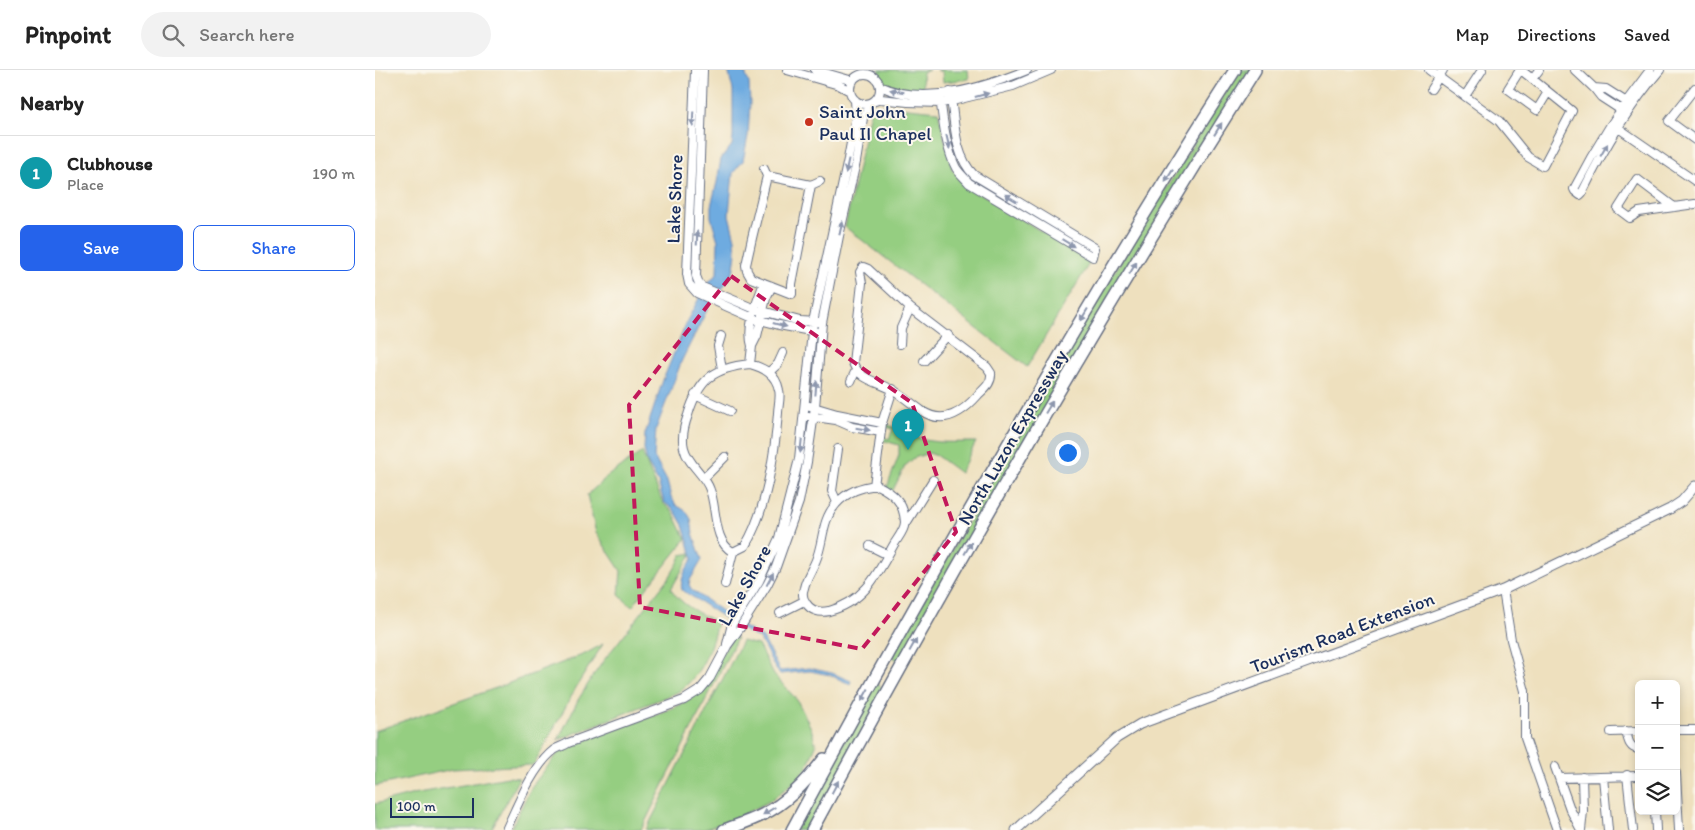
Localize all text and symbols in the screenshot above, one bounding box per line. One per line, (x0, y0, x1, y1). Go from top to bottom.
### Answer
search box (141, 12, 491, 57)
text: Pinpoint (25, 20, 111, 49)
icon: search (159, 21, 187, 49)
text: Search here (199, 23, 294, 46)
text: Map (1456, 24, 1489, 46)
text: Directions (1517, 24, 1596, 46)
text: Saved (1624, 24, 1670, 46)
one-way arrow (889, 86, 905, 94)
text: Nearby (20, 90, 84, 115)
one-way arrow (975, 90, 990, 98)
place label: Saint John Paul II Chapel (819, 100, 932, 145)
one-way arrow (689, 111, 697, 127)
marker: Saint John Paul II Chapel (803, 116, 815, 128)
one-way arrow (1213, 123, 1223, 136)
one-way arrow (944, 135, 952, 150)
one-way arrow (1600, 144, 1609, 157)
text: Clubhouse (67, 152, 153, 175)
street label: Lake Shore (661, 154, 688, 244)
one-way arrow (843, 158, 851, 173)
text: 1 (32, 164, 40, 183)
text: 190 m (312, 164, 355, 183)
one-way arrow (1164, 169, 1173, 182)
text: Place (67, 175, 104, 194)
one-way arrow (1004, 193, 1017, 202)
one-way arrow (837, 220, 845, 235)
button: Save (20, 225, 183, 271)
button: Share (193, 225, 355, 271)
one-way arrow (694, 230, 702, 246)
one-way arrow (1062, 239, 1075, 248)
one-way arrow (1128, 261, 1137, 274)
one-way arrow (1080, 308, 1089, 321)
one-way arrow (772, 321, 787, 329)
street label: North Luzon Expressway (953, 345, 1072, 529)
one-way arrow (813, 380, 821, 396)
one-way arrow (1045, 400, 1054, 413)
pin: 1 (892, 409, 924, 450)
one-way arrow (855, 425, 871, 433)
one-way arrow (796, 439, 804, 455)
your location (1055, 440, 1081, 466)
one-way arrow (964, 540, 972, 555)
street label: Lake Shore (713, 541, 776, 630)
one-way arrow (766, 571, 774, 586)
street label: Tourism Road Extension (1247, 587, 1438, 678)
one-way arrow (909, 638, 918, 651)
map controls (1635, 680, 1680, 815)
button: + (1635, 680, 1680, 725)
one-way arrow (860, 689, 869, 702)
button: − (1635, 725, 1680, 770)
button: layers (1635, 770, 1680, 815)
one-way arrow (831, 780, 839, 794)
scale bar (390, 795, 474, 818)
text: 100 m (397, 798, 436, 815)
one-way arrow (762, 806, 776, 815)

